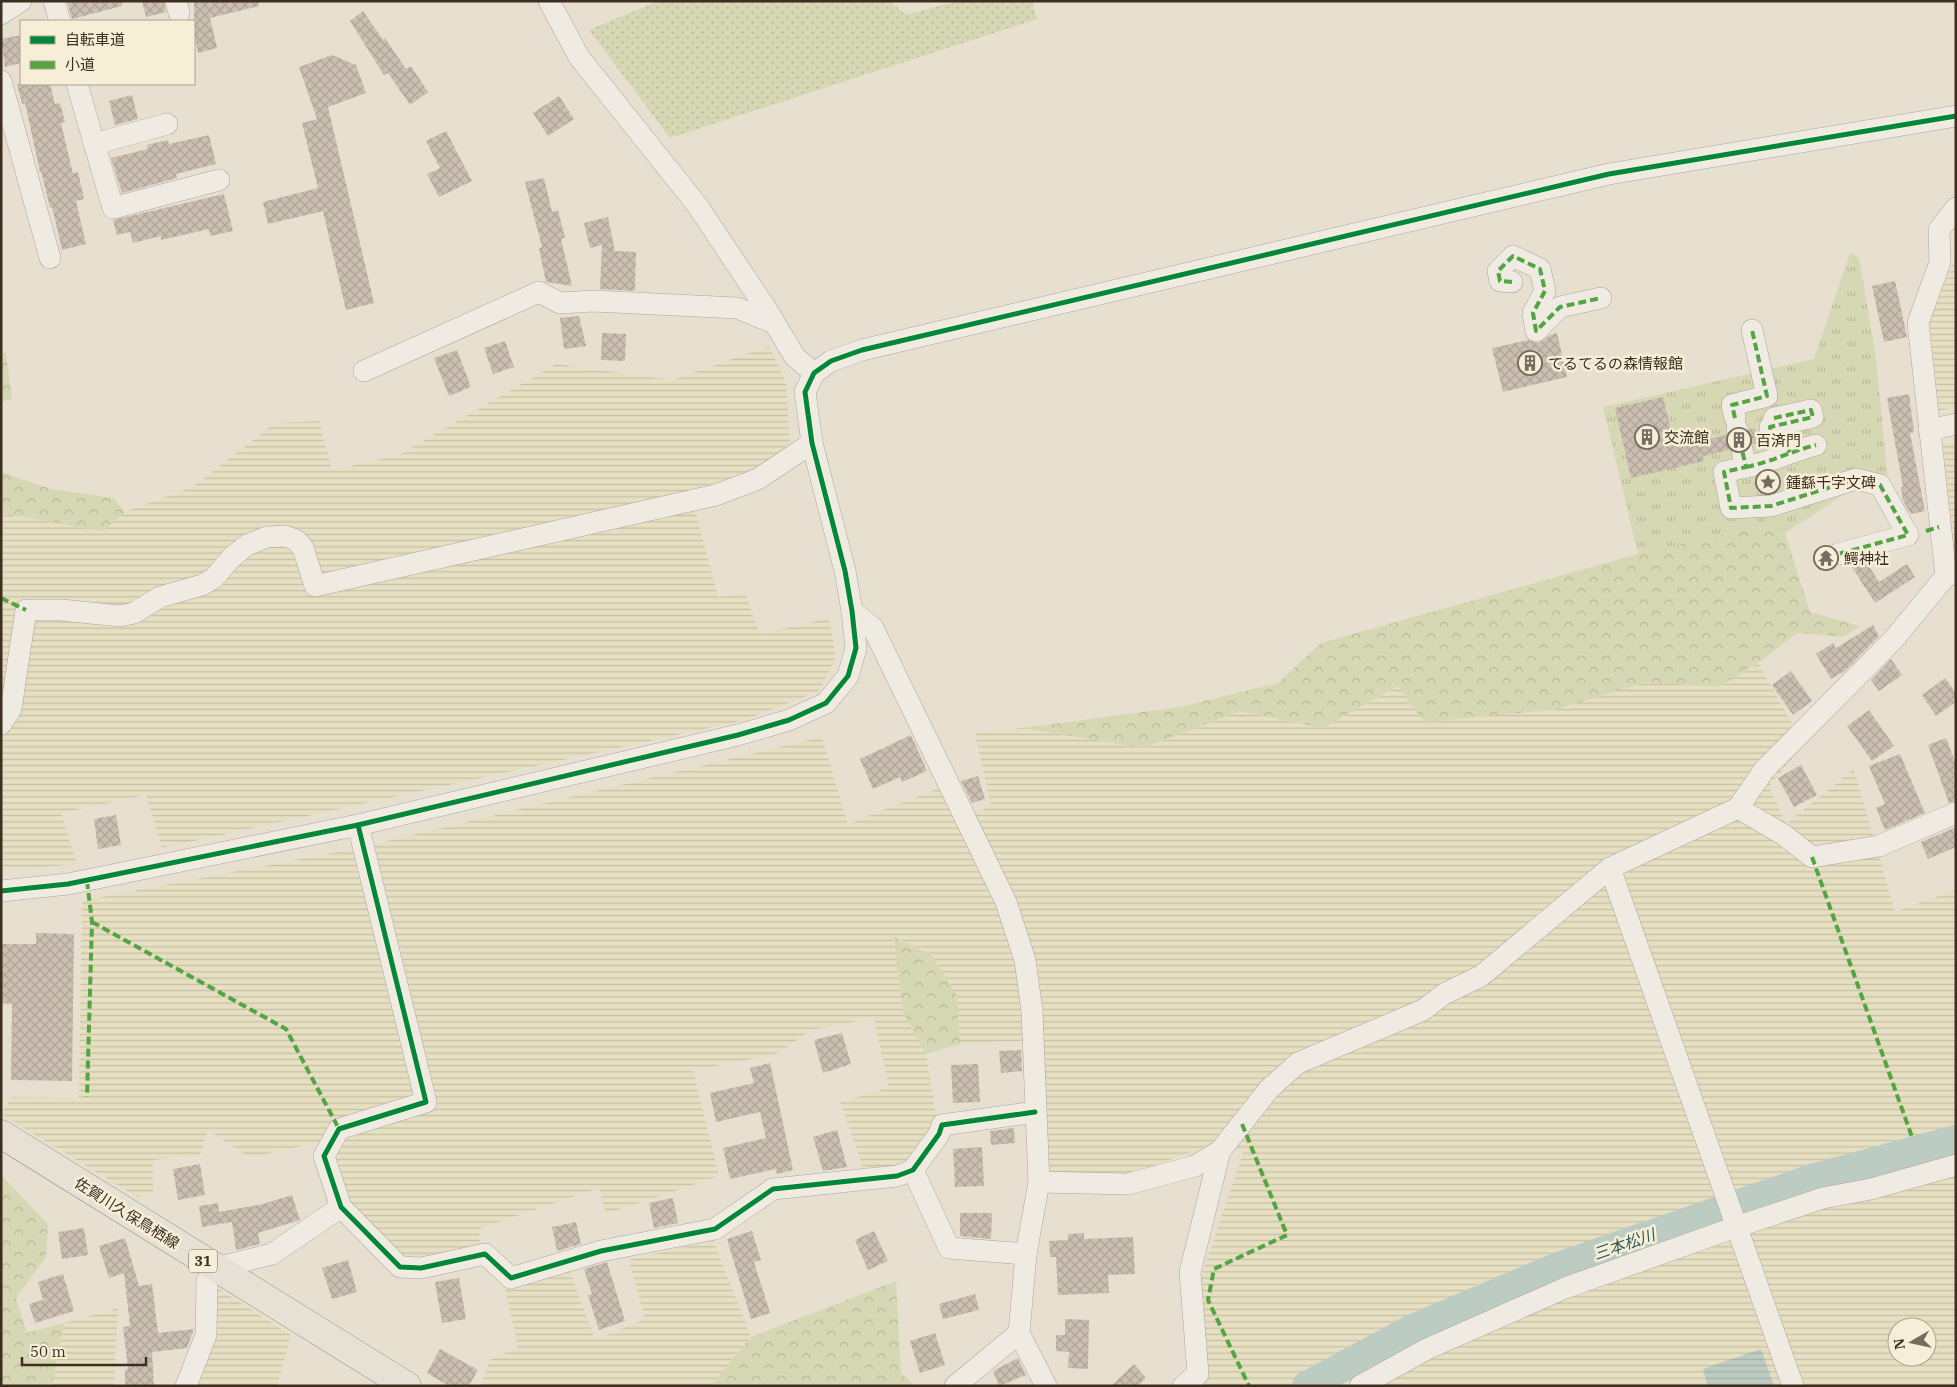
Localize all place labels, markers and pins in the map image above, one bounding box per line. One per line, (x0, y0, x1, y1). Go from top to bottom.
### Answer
building icon: てるてるの森情報館 (1517, 350, 1543, 376)
place label: てるてるの森情報館 (1548, 354, 1683, 373)
building icon: 交流館 (1634, 424, 1660, 450)
building icon: 百済門 (1726, 427, 1752, 453)
place label: 交流館 (1664, 428, 1709, 447)
place label: 百済門 (1756, 431, 1801, 450)
place icon: 鍾繇千字文碑 (1755, 469, 1781, 495)
place label: 鍾繇千字文碑 (1786, 473, 1876, 492)
temple icon: 鰐神社 (1813, 545, 1839, 571)
place label: 鰐神社 (1844, 549, 1889, 568)

